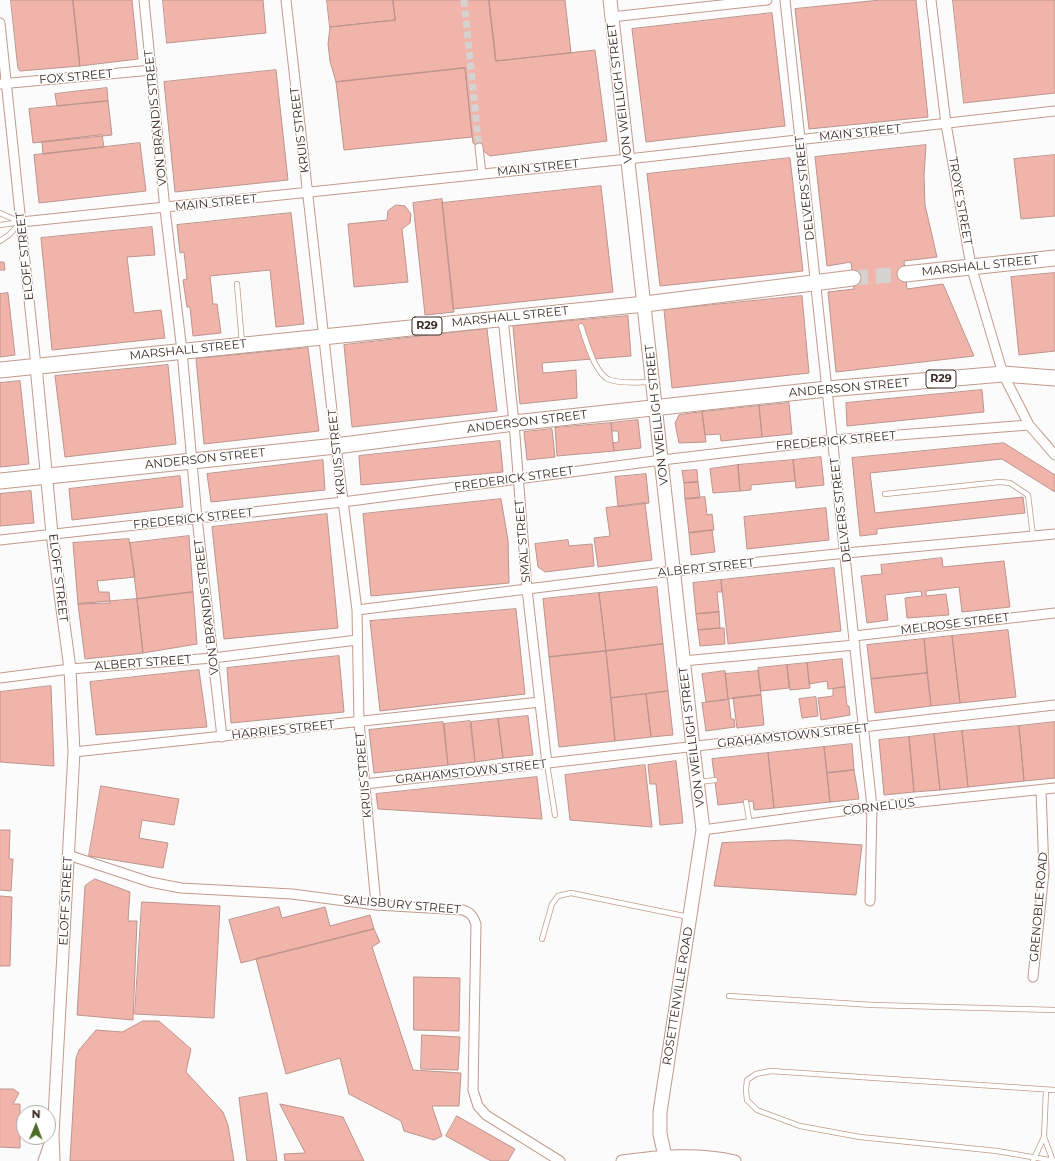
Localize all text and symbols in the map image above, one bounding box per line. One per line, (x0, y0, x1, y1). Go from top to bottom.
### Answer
street label: VON WEILLIGH STREET (604, 22, 636, 164)
street label: VON BRANDIS STREET (142, 49, 170, 187)
street label: FOX STREET (38, 67, 114, 87)
street label: KRUIS STREET (288, 86, 312, 174)
street label: MAIN STREET (818, 122, 902, 144)
street label: DELVERS STREET (792, 135, 818, 241)
street label: TROYE STREET (945, 156, 975, 246)
street label: MAIN STREET (496, 157, 580, 179)
street label: MAIN STREET (174, 192, 258, 214)
street label: ELOFF STREET (13, 211, 37, 301)
street label: MARSHALL STREET (921, 253, 1039, 279)
street label: MARSHALL STREET (451, 304, 569, 330)
road number: R29 (412, 317, 442, 335)
street label: MARSHALL STREET (129, 337, 247, 363)
street label: VON WEILLIGH STREET (642, 344, 672, 486)
road number: R29 (926, 370, 956, 388)
street label: ANDERSON STREET (788, 376, 910, 400)
street label: ANDERSON STREET (466, 407, 588, 437)
street label: KRUIS STREET (325, 408, 349, 496)
street label: FREDERICK STREET (775, 429, 897, 453)
street label: ANDERSON STREET (144, 446, 266, 472)
street label: DELVERS STREET (827, 457, 855, 563)
street label: FREDERICK STREET (453, 463, 575, 495)
street label: SMAL STREET (512, 499, 534, 583)
street label: FREDERICK STREET (132, 506, 254, 532)
street label: ELOFF STREET (45, 533, 71, 623)
street label: VON BRANDIS STREET (192, 538, 222, 676)
street label: ALBERT STREET (657, 556, 755, 580)
street label: MELROSE STREET (900, 610, 1010, 638)
street label: ALBERT STREET (94, 652, 192, 674)
street label: VON WEILLIGH STREET (676, 666, 708, 808)
street label: HARRIES STREET (231, 717, 335, 743)
street label: GRAHAMSTOWN STREET (717, 721, 869, 751)
street label: KRUIS STREET (353, 731, 375, 819)
street label: GRAHAMSTOWN STREET (395, 757, 547, 787)
street label: CORNELIUS (842, 795, 916, 819)
street label: GRENOBLE ROAD (1027, 851, 1051, 963)
street label: ELOFF STREET (56, 856, 76, 946)
street label: SALISBURY STREET (343, 893, 461, 917)
street label: ROSETTENVILLE ROAD (660, 926, 696, 1066)
north arrow (16, 1105, 56, 1145)
text: N (32, 1107, 41, 1121)

